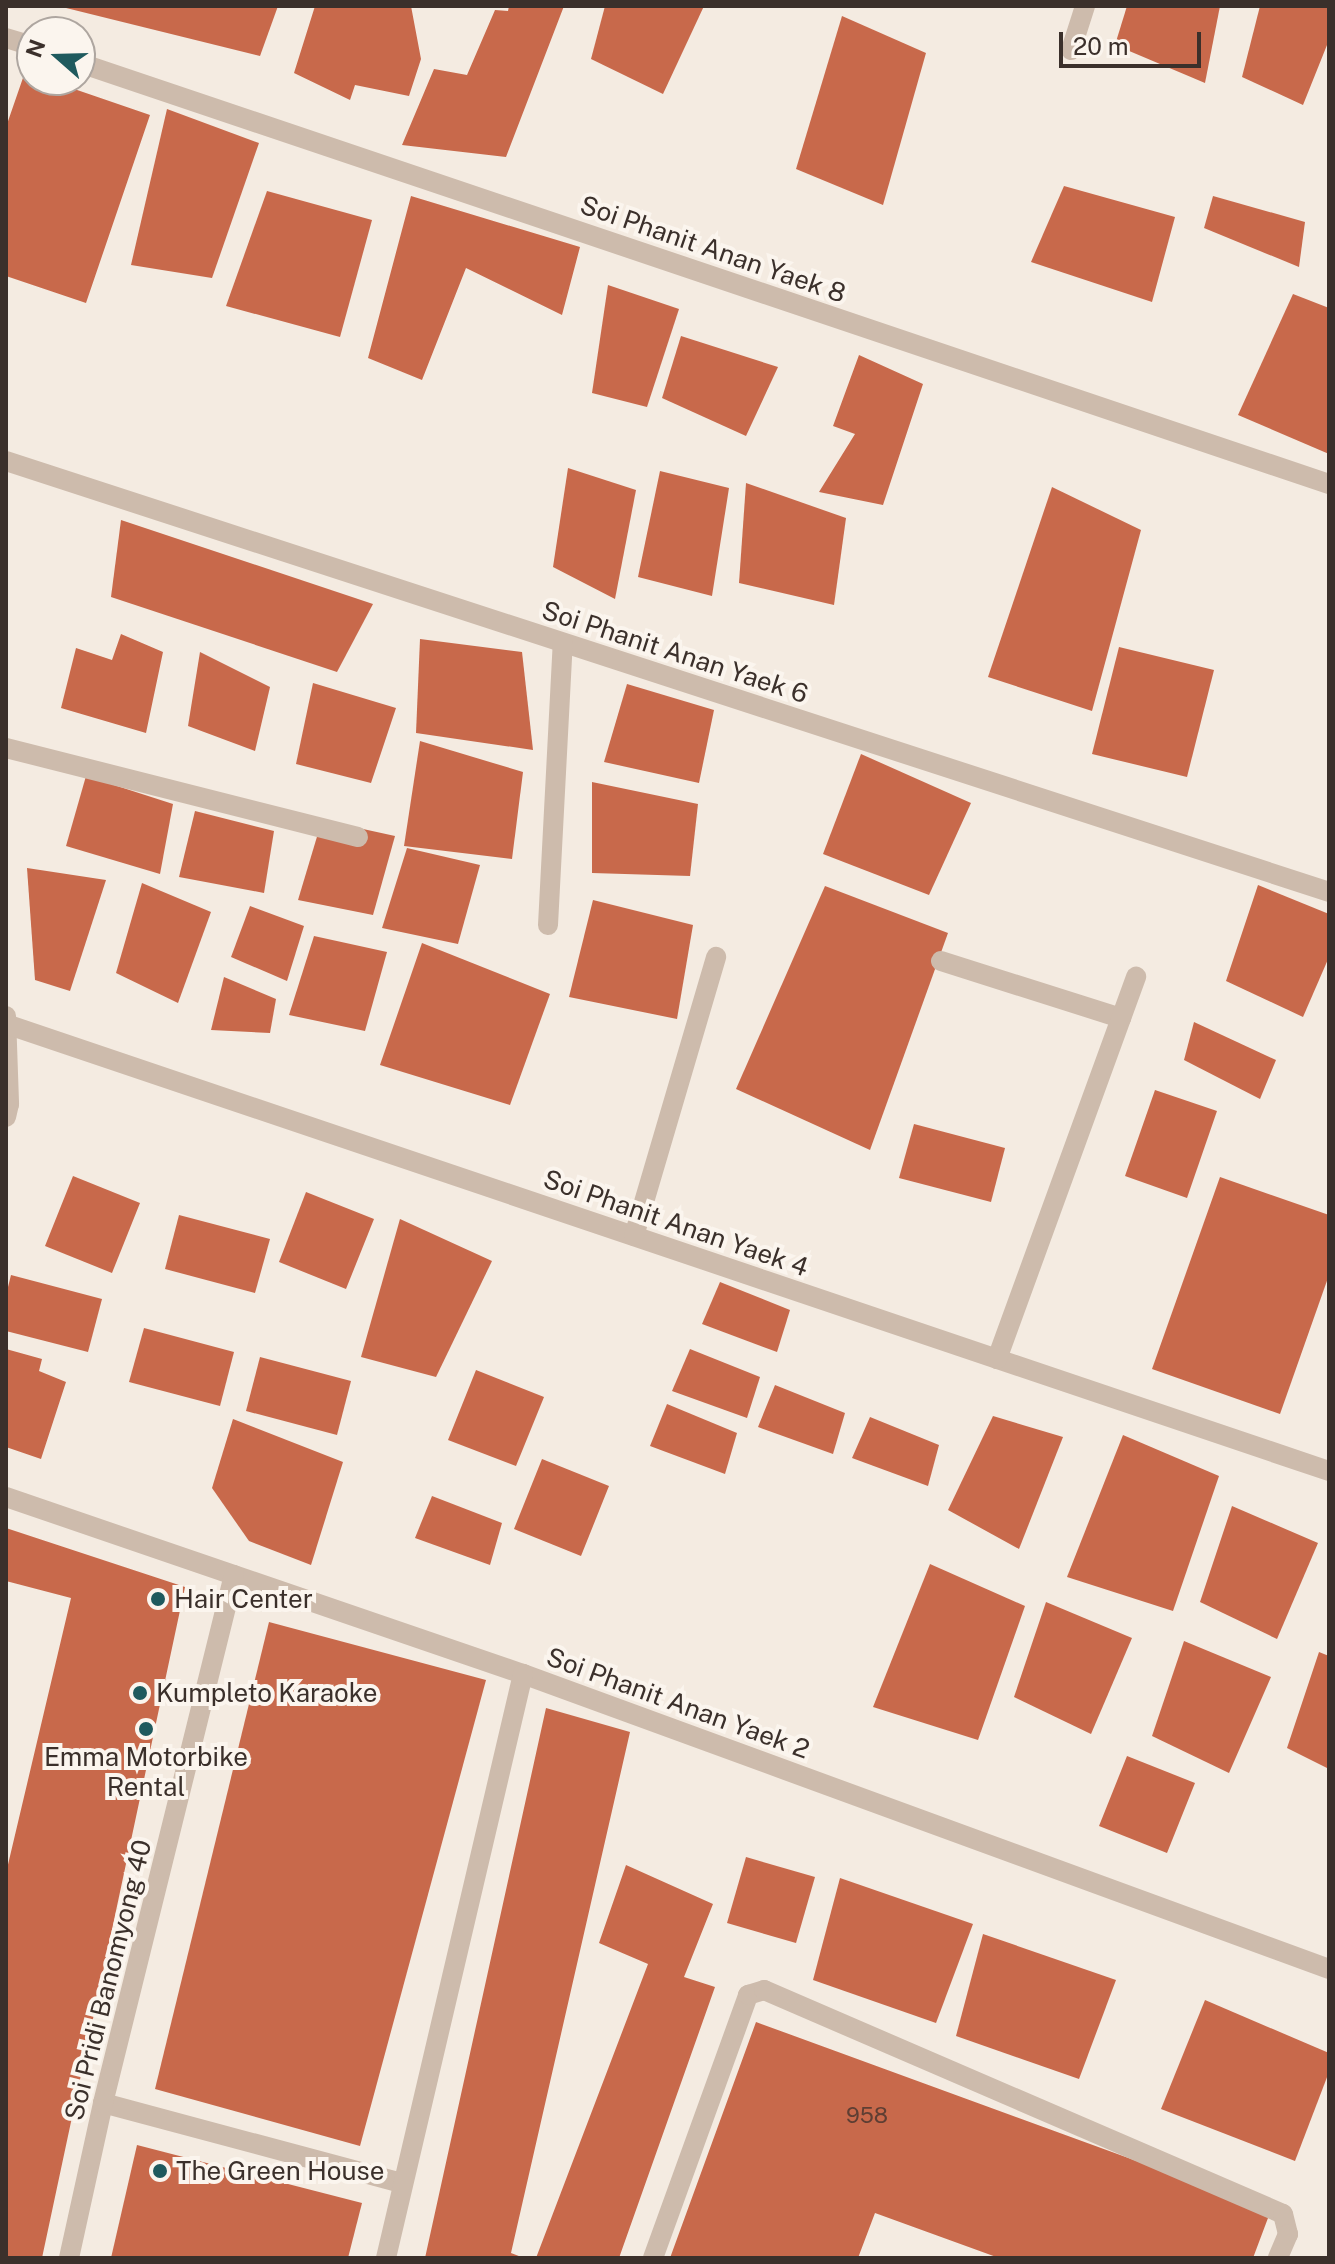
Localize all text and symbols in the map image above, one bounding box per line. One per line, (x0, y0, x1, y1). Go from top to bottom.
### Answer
north arrow (16, 16, 96, 96)
scale bar (1063, 16, 1205, 66)
text: 20 m (1073, 32, 1129, 60)
text: N (20, 36, 50, 61)
street label: Soi Phanit Anan Yaek 8 (576, 189, 850, 309)
street label: Soi Phanit Anan Yaek 6 (538, 594, 812, 710)
street label: Soi Phanit Anan Yaek 4 (539, 1163, 813, 1283)
place label: Hair Center (174, 1583, 313, 1615)
marker: Hair Center (149, 1590, 167, 1608)
street label: Soi Phanit Anan Yaek 2 (542, 1641, 814, 1765)
place label: Kumpleto Karaoke (156, 1677, 378, 1709)
marker: Kumpleto Karaoke (131, 1684, 149, 1702)
marker: Emma Motorbike Rental (137, 1720, 155, 1738)
place label: Emma Motorbike Rental (44, 1741, 248, 1802)
street label: Soi Pridi Banomyong 40 (58, 1836, 158, 2124)
house number: 958 (846, 2103, 888, 2129)
place label: The Green House (176, 2155, 385, 2187)
marker: The Green House (151, 2162, 169, 2180)

